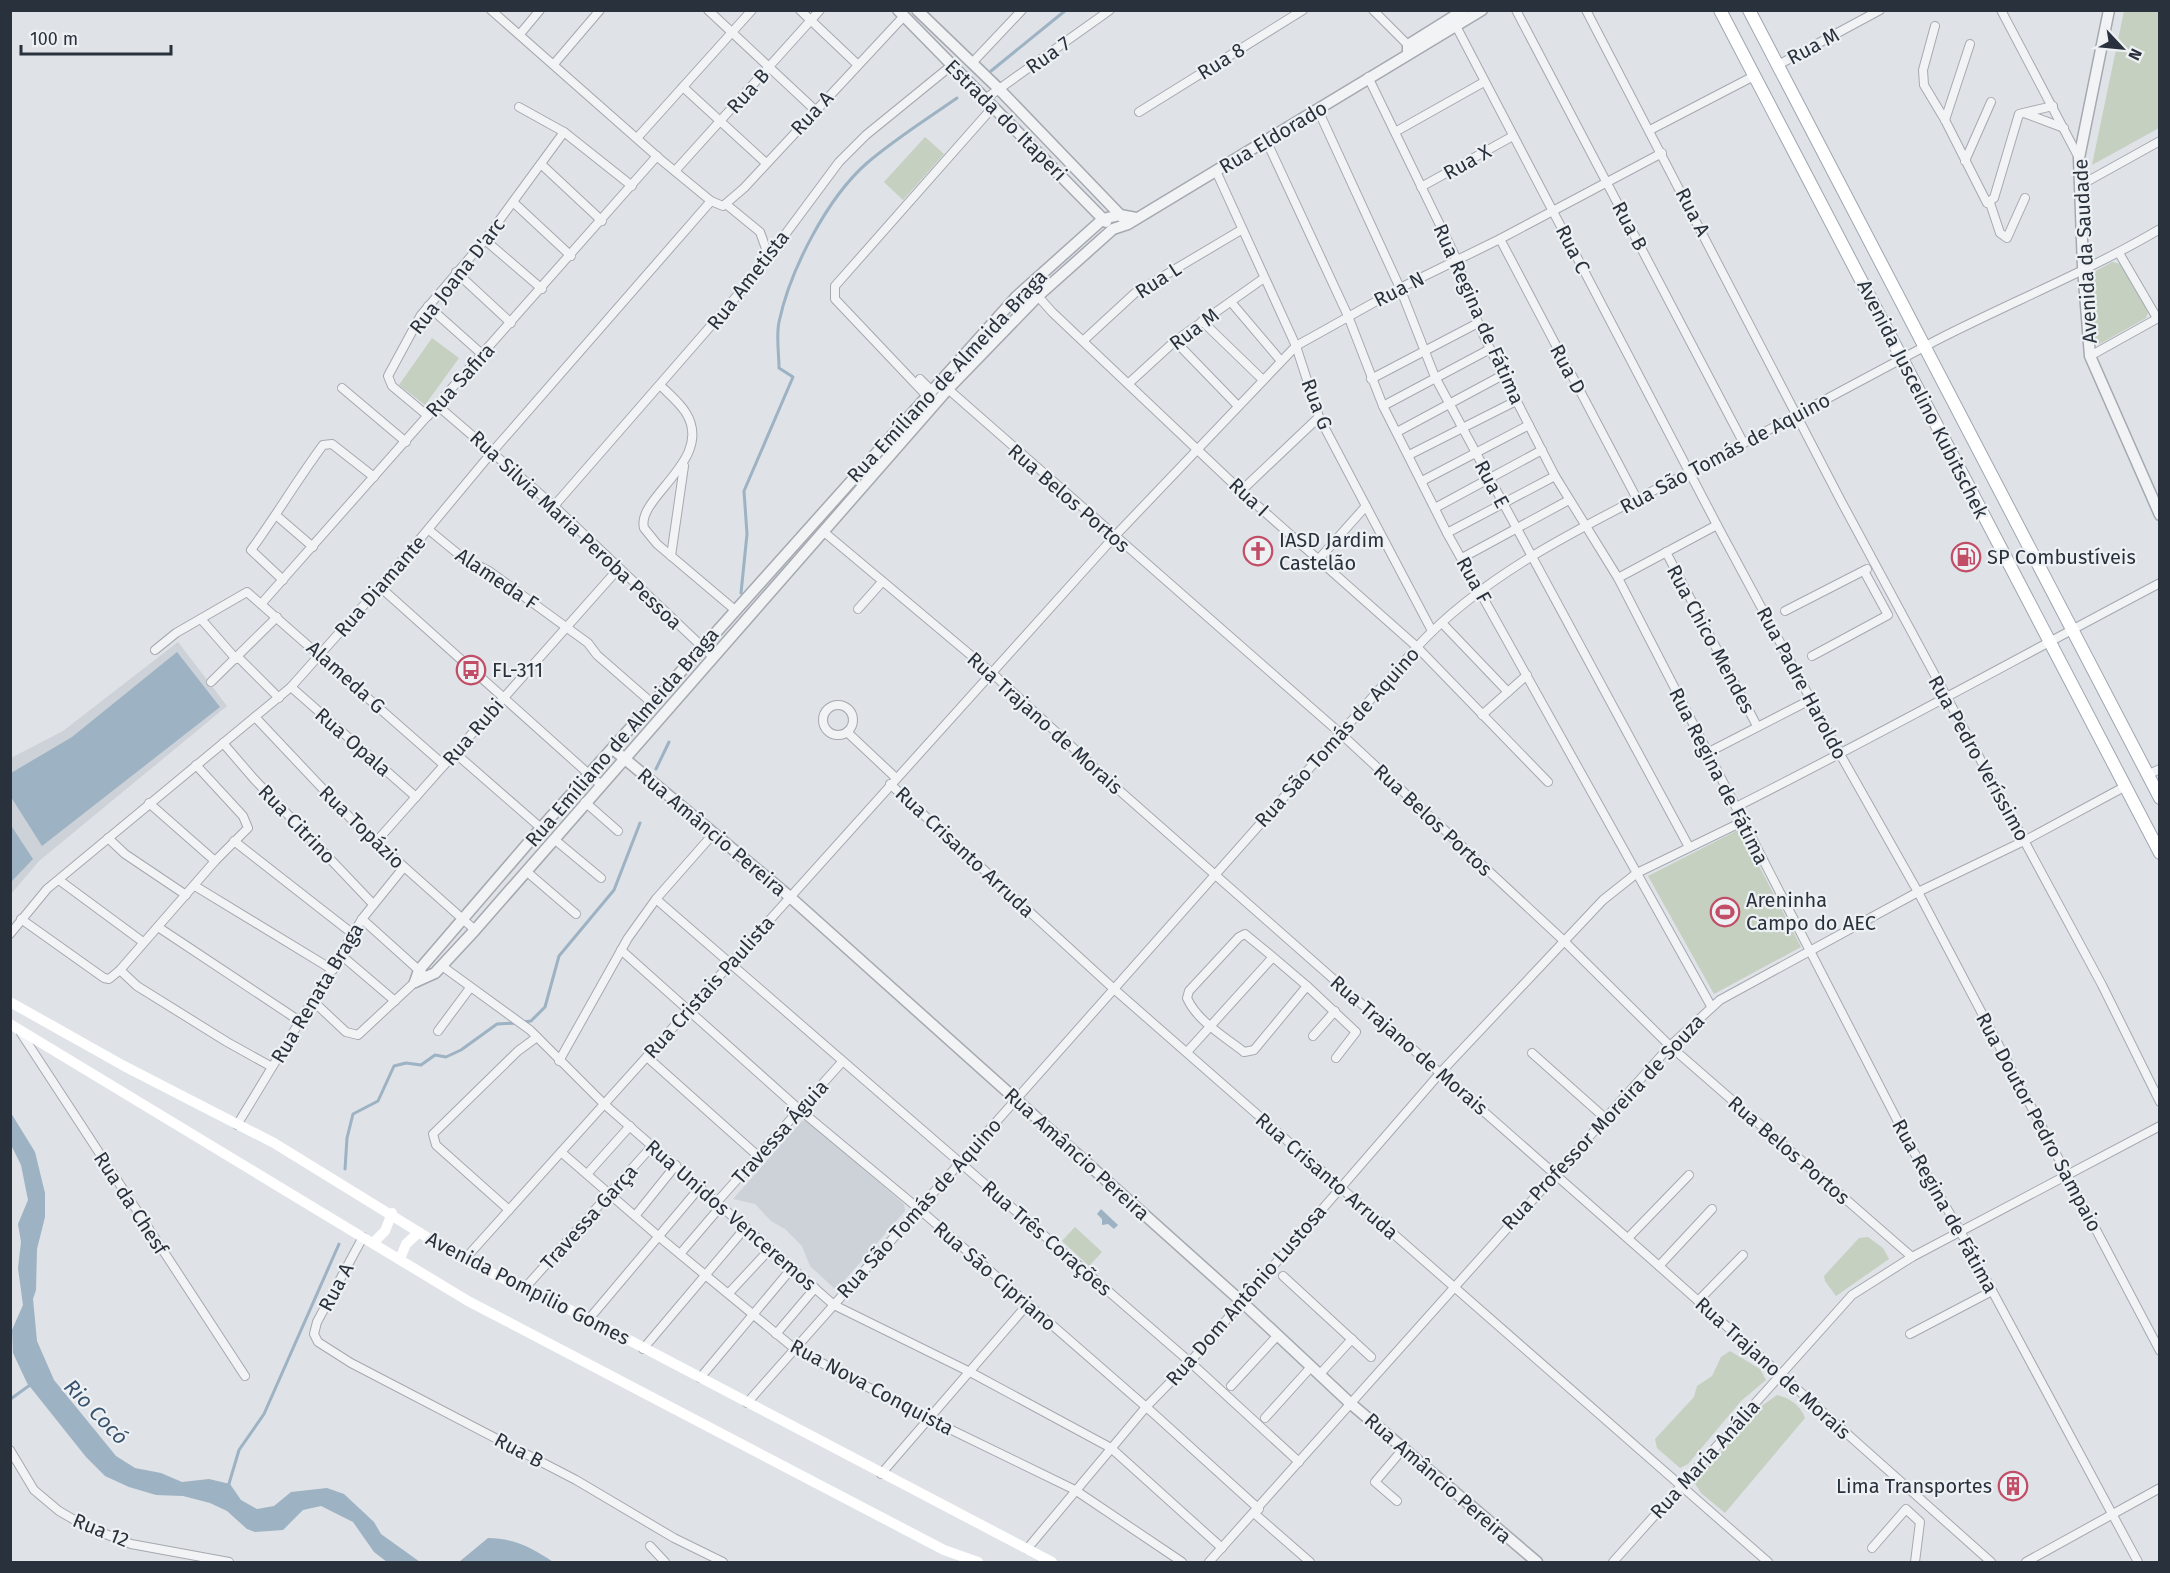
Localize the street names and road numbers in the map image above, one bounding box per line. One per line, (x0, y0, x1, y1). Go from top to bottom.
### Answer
street label: Rua M (1783, 22, 1843, 70)
street label: Rua 7 (1021, 31, 1075, 79)
street label: Rua 8 (1193, 37, 1249, 85)
street label: Estrada do Itaperi (940, 54, 1072, 186)
street label: Rua B (722, 64, 774, 118)
street label: Rua A (786, 86, 839, 140)
street label: Rua Eldorado (1215, 95, 1331, 179)
street label: Rua X (1439, 139, 1495, 185)
street label: Avenida da Saudade (2068, 158, 2102, 344)
street label: Rua A (1671, 184, 1716, 241)
street label: Rua B (1607, 197, 1653, 255)
street label: Rua Joana D'arc (404, 213, 510, 339)
street label: Rua Regina de Fátima (1428, 220, 1530, 408)
street label: Rua C (1551, 221, 1595, 277)
street label: Rua Ametista (702, 225, 794, 335)
street label: Rua L (1131, 256, 1185, 304)
street label: Rua Emíliano de Almeida Braga (842, 265, 1052, 487)
street label: Rua N (1370, 266, 1428, 312)
street label: Avenida Juscelino Kubitschek (1852, 276, 1994, 523)
street label: Rua M (1165, 303, 1223, 355)
street label: Rua Safira (421, 338, 499, 422)
street label: Rua D (1545, 340, 1591, 398)
street label: Rua G (1296, 375, 1338, 433)
street label: Rua São Tomás de Aquino (1616, 387, 1834, 519)
street label: Rua Silvia Maria Peroba Pessoa (465, 425, 687, 635)
street label: Rua Belos Portos (1003, 439, 1135, 557)
street label: Rua E (1470, 456, 1514, 512)
street label: Rua I (1224, 473, 1274, 521)
street label: Rua Diamante (329, 530, 431, 642)
street label: Alameda F (451, 543, 543, 615)
street label: Rua F (1451, 552, 1497, 608)
street label: Rua Chico Mendes (1662, 561, 1760, 717)
street label: Rua Padre Haroldo (1752, 603, 1852, 763)
street label: Rua Emíliano de Almeida Braga (520, 623, 724, 851)
street label: Alameda G (302, 636, 390, 718)
street label: Rua São Tomás de Aquino (1250, 642, 1424, 832)
street label: Rua Trajano de Morais (962, 647, 1128, 799)
street label: Rua Pedro Veríssimo (1923, 671, 2035, 845)
street label: Rua Regina de Fátima (1664, 684, 1774, 868)
street label: Rua Rubi (437, 693, 509, 771)
street label: Rua Opala (310, 703, 396, 781)
street label: Rua Belos Portos (1369, 759, 1497, 881)
street label: Rua Amâncio Pereira (633, 763, 791, 901)
street label: Rua Citrino (253, 779, 341, 869)
street label: Rua Topázio (314, 780, 410, 874)
street label: Rua Crisanto Arruda (891, 781, 1039, 923)
street label: Rua Cristais Paulista (639, 911, 779, 1063)
street label: Rua Renata Braga (266, 919, 368, 1067)
street label: Rua Trajano de Morais (1325, 970, 1493, 1120)
street label: Rua Doutor Pedro Sampaio (1971, 1008, 2107, 1236)
street label: Rua Professor Moreira de Souza (1497, 1009, 1709, 1235)
street label: Travessa Águia (727, 1075, 833, 1189)
street label: Rua Amâncio Pereira (1000, 1083, 1154, 1225)
street label: Rua Belos Portos (1723, 1091, 1855, 1209)
street label: Rua Crisanto Arruda (1251, 1108, 1403, 1244)
street label: Rua São Tomás de Aquino (832, 1113, 1006, 1303)
street label: Rua Regina de Fátima (1887, 1115, 2003, 1297)
street label: Rua Unidos Venceremos (641, 1134, 821, 1296)
street label: Rua da Chesf (89, 1147, 174, 1260)
street label: Travessa Garça (535, 1159, 643, 1275)
street label: Rua Três Corações (977, 1175, 1117, 1302)
street label: Rua Dom Antônio Lustosa (1161, 1199, 1331, 1391)
street label: Rua São Cipriano (929, 1216, 1061, 1336)
street label: Avenida Pompílio Gomes (422, 1226, 634, 1350)
street label: Rua A (313, 1258, 359, 1315)
street label: Rua Trajano de Morais (1690, 1292, 1856, 1444)
street label: Rua Nova Conquista (786, 1334, 958, 1440)
street label: Rua Maria Anália (1645, 1394, 1765, 1524)
street label: Rua Amâncio Pereira (1360, 1408, 1516, 1548)
street label: Rua B (490, 1427, 548, 1473)
street label: Rua 12 (69, 1508, 133, 1552)

